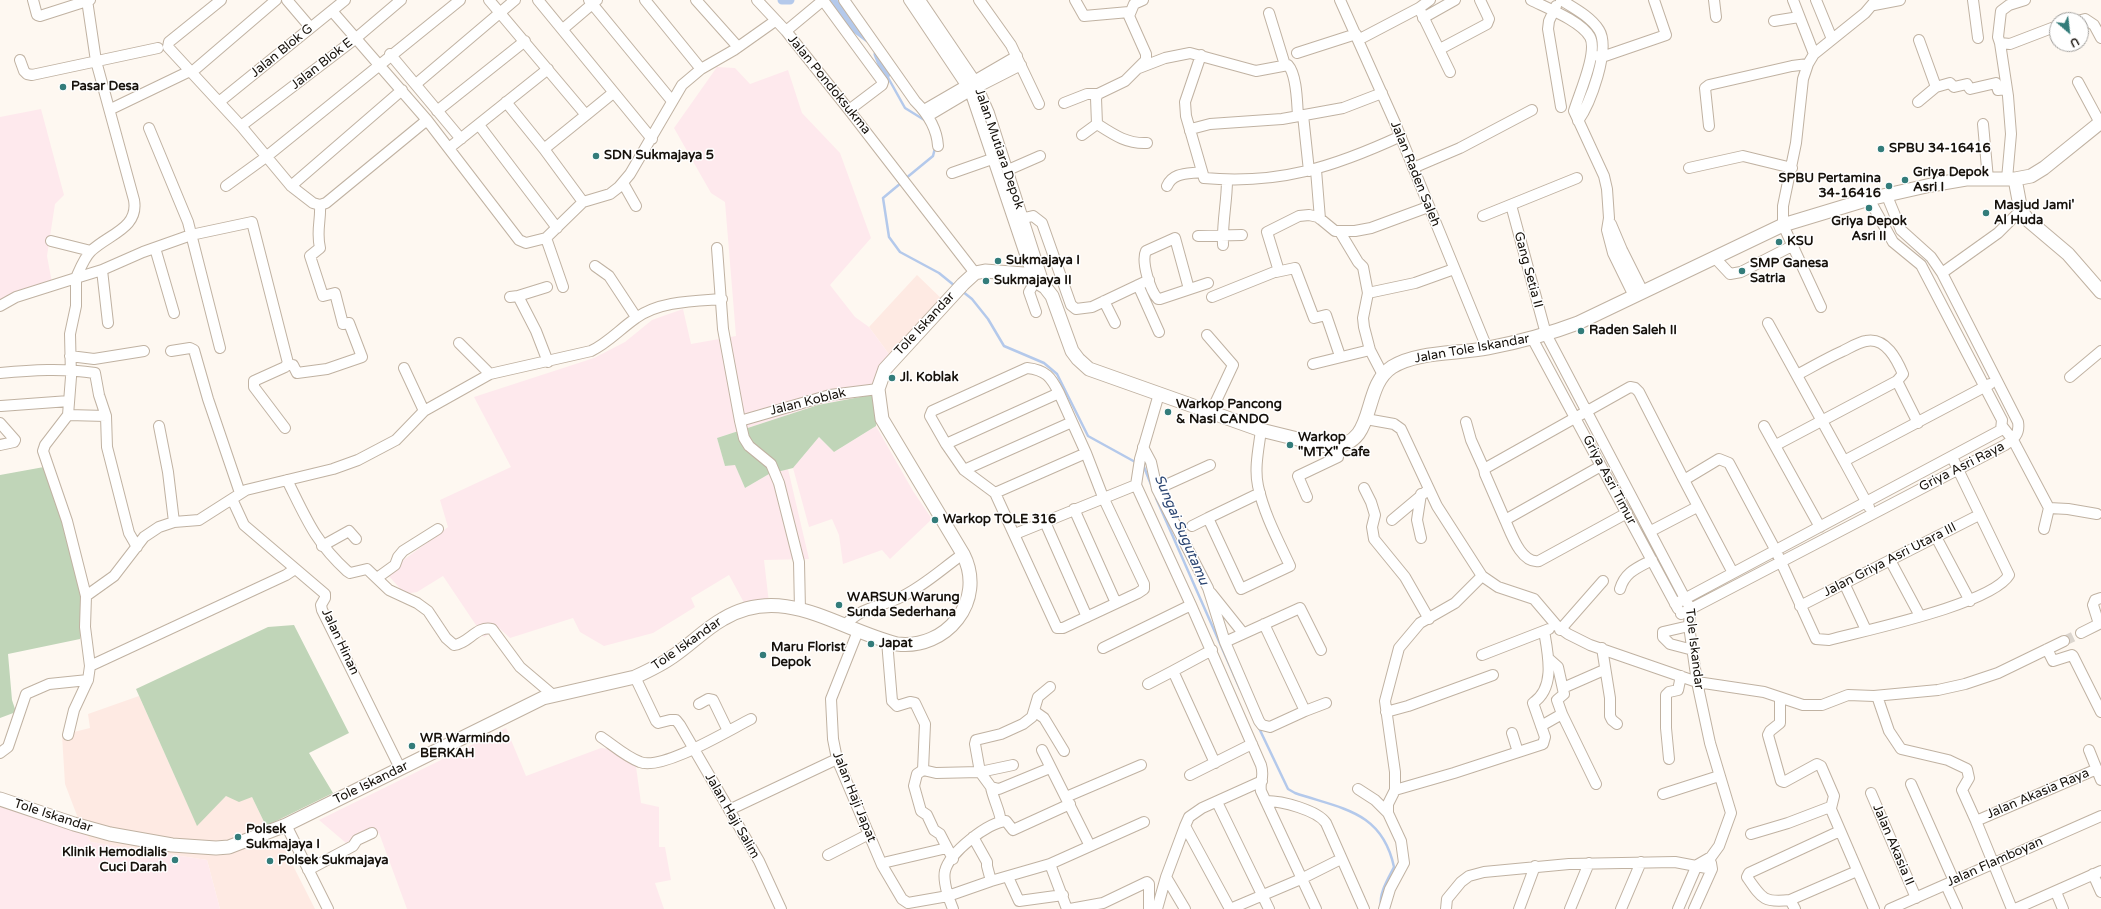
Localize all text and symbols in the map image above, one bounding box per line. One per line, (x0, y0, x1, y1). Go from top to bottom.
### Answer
north arrow (2049, 12, 2089, 52)
street label: Jalan Blok G (248, 21, 316, 81)
street label: Jalan Pondoksukma (784, 32, 874, 138)
text: U (2068, 34, 2081, 50)
street label: Jalan Blok E (288, 35, 356, 93)
place label: Pasar Desa (71, 79, 139, 95)
marker: Pasar Desa (58, 82, 68, 92)
street label: Jalan Mutiara Depok (971, 87, 1027, 211)
street label: Jalan Raden Saleh (1387, 119, 1443, 229)
place label: SPBU 34-16416 (1889, 141, 1991, 157)
marker: SPBU 34-16416 (1876, 144, 1886, 154)
place label: SDN Sukmajaya 5 (604, 148, 714, 164)
marker: SDN Sukmajaya 5 (591, 151, 601, 161)
place label: Griya Depok Asri I (1913, 165, 1989, 196)
place label: SPBU Pertamina 34-16416 (1778, 171, 1881, 202)
marker: Griya Depok Asri I (1900, 175, 1910, 185)
marker: SPBU Pertamina 34-16416 (1884, 181, 1894, 191)
place label: Masjud Jami' Al Huda (1994, 198, 2074, 229)
marker: Griya Depok Asri II (1864, 203, 1874, 213)
marker: Masjud Jami' Al Huda (1981, 208, 1991, 218)
place label: Griya Depok Asri II (1831, 214, 1907, 245)
street label: Gang Setia II (1510, 230, 1546, 310)
place label: KSU (1787, 234, 1814, 250)
marker: KSU (1774, 237, 1784, 247)
place label: Sukmajaya I (1006, 253, 1080, 269)
marker: Sukmajaya I (993, 256, 1003, 266)
place label: SMP Ganesa Satria (1750, 256, 1829, 287)
marker: SMP Ganesa Satria (1737, 266, 1747, 276)
place label: Sukmajaya II (994, 273, 1072, 289)
marker: Sukmajaya II (981, 276, 991, 286)
street label: Tole Iskandar (892, 289, 958, 359)
place label: Raden Saleh II (1589, 323, 1677, 339)
marker: Raden Saleh II (1576, 326, 1586, 336)
street label: Jalan Tole Iskandar (1413, 331, 1531, 367)
place label: Jl. Koblak (900, 370, 958, 386)
marker: Jl. Koblak (887, 373, 897, 383)
street label: Jalan Koblak (768, 385, 848, 419)
place label: Warkop Pancong & Nasi CANDO (1176, 397, 1282, 428)
marker: Warkop Pancong & Nasi CANDO (1163, 407, 1173, 417)
place label: Warkop "MTX" Cafe (1298, 430, 1370, 461)
street label: Griya Asri Timur (1579, 433, 1639, 527)
street label: Griya Asri Raya (1917, 439, 2007, 495)
marker: Warkop "MTX" Cafe (1285, 440, 1295, 450)
water label: Sungai Sugutamu (1150, 472, 1212, 588)
place label: Warkop TOLE 316 (943, 512, 1056, 528)
marker: Warkop TOLE 316 (930, 515, 940, 525)
street label: Jalan Griya Asri Utara III (1821, 520, 1959, 600)
place label: WARSUN Warung Sunda Sederhana (847, 590, 960, 621)
marker: WARSUN Warung Sunda Sederhana (834, 600, 844, 610)
street label: Jalan Hinan (318, 606, 362, 678)
street label: Tole Iskandar (1681, 608, 1707, 690)
street label: Tole Iskandar (649, 614, 725, 674)
place label: Japat (879, 636, 913, 652)
marker: Japat (866, 639, 876, 649)
place label: Maru Florist Depok (771, 640, 845, 671)
marker: Maru Florist Depok (758, 650, 768, 660)
place label: WR Warmindo BERKAH (420, 731, 510, 762)
marker: WR Warmindo BERKAH (407, 741, 417, 751)
street label: Jalan Haji Japat (829, 750, 879, 844)
street label: Tole Iskandar (331, 758, 411, 808)
street label: Jalan Akasia Raya (1984, 765, 2092, 823)
street label: Jalan Haji Salim (701, 771, 763, 861)
street label: Tole Iskandar (12, 796, 94, 836)
street label: Jalan Akasia II (1869, 802, 1917, 888)
place label: Polsek Sukmajaya I (246, 822, 320, 853)
marker: Polsek Sukmajaya I (233, 832, 243, 842)
street label: Jalan Flamboyan (1944, 834, 2046, 890)
place label: Klinik Hemodialis Cuci Darah (62, 845, 167, 876)
place label: Polsek Sukmajaya (278, 853, 389, 869)
marker: Klinik Hemodialis Cuci Darah (170, 855, 180, 865)
marker: Polsek Sukmajaya (265, 856, 275, 866)

